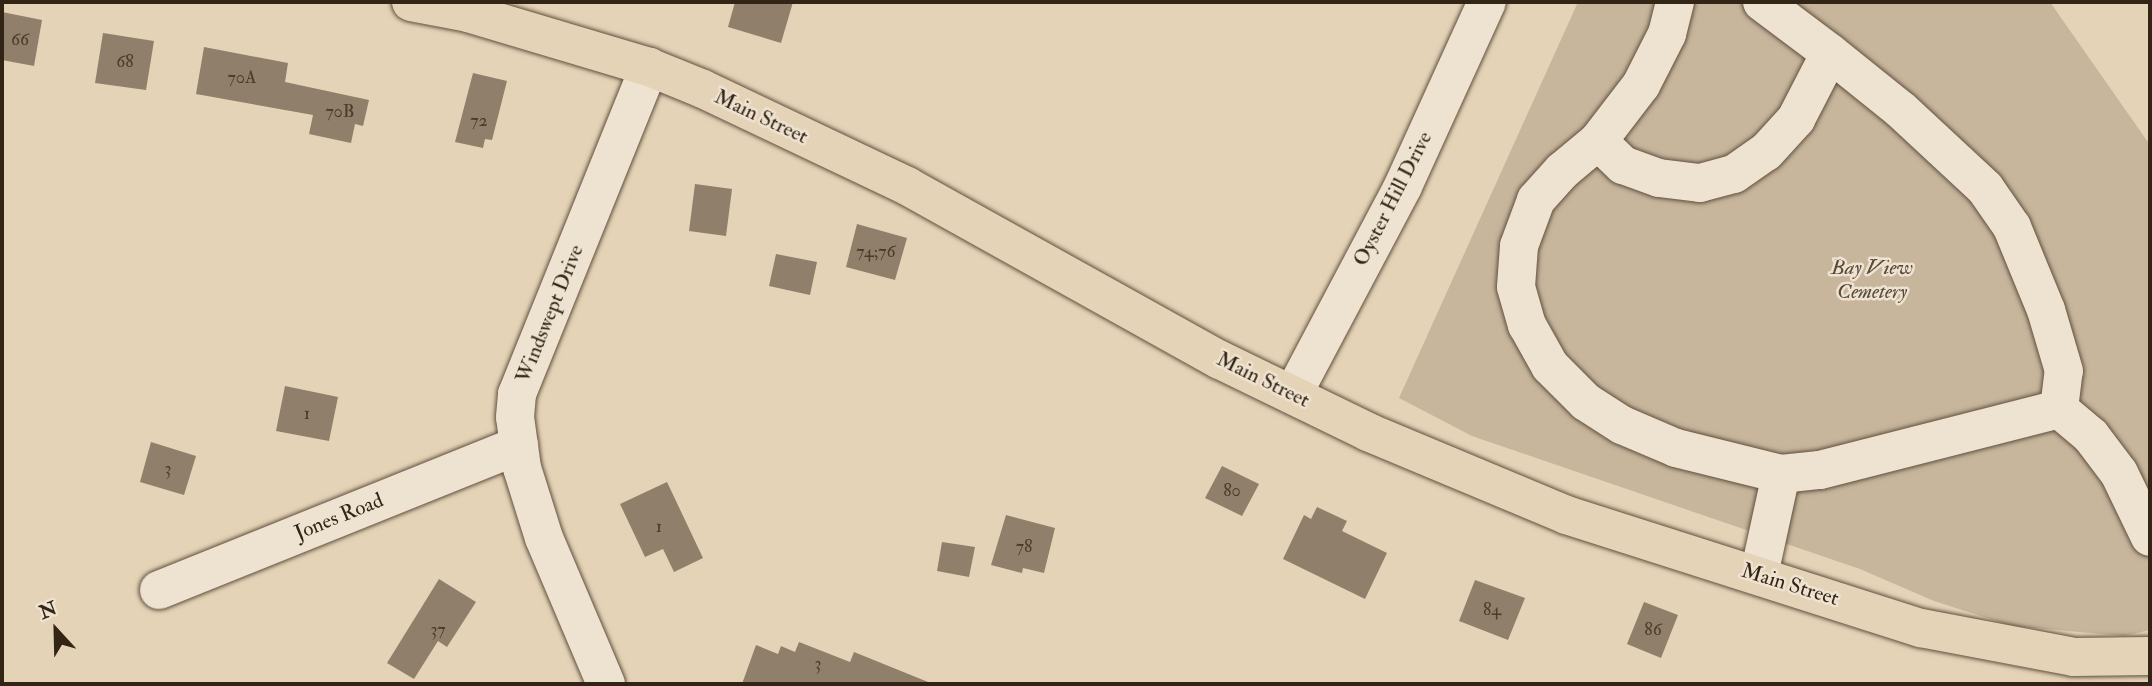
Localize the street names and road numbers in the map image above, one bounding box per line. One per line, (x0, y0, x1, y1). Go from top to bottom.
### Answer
street label: Main Street (710, 84, 812, 150)
street label: Oyster Hill Drive (1348, 128, 1438, 270)
street label: Windswept Drive (511, 241, 589, 387)
street label: Main Street (1212, 347, 1314, 413)
street label: Jones Road (291, 488, 387, 546)
street label: Main Street (1738, 558, 1842, 612)

